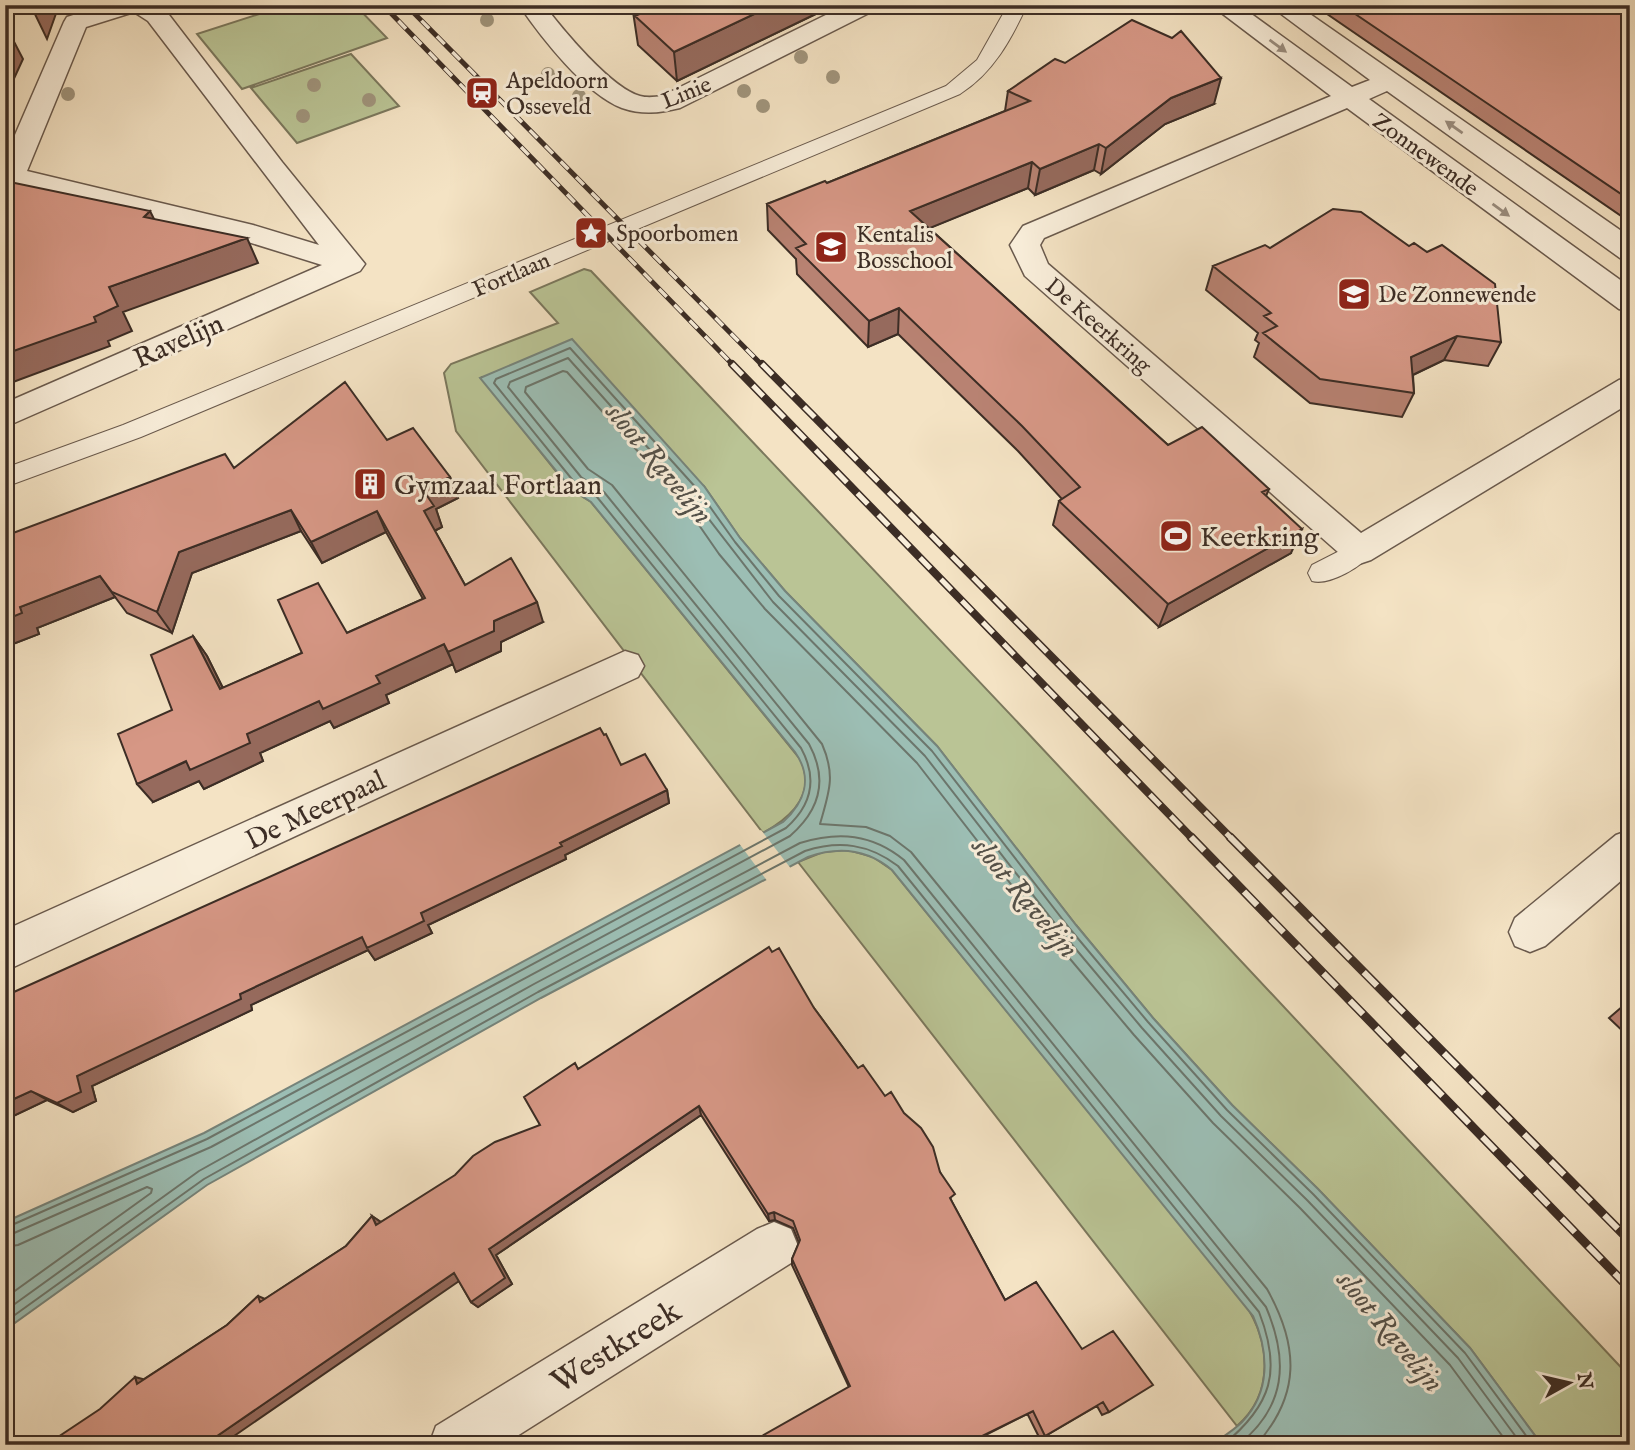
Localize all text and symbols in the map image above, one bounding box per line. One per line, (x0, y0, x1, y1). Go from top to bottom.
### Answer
one-way arrow (1269, 39, 1287, 53)
place label: Apeldoorn Osseveld (505, 67, 608, 122)
street label: Linie (657, 70, 716, 116)
station icon: Apeldoorn Osseveld (463, 74, 501, 112)
street label: Zonnewende (1366, 107, 1484, 203)
one-way arrow (1445, 120, 1463, 134)
one-way arrow (1491, 202, 1509, 217)
place icon: Spoorbomen (572, 214, 610, 252)
place label: Spoorbomen (616, 220, 739, 249)
place label: Kentalis Bosschool (856, 221, 954, 276)
school or university icon: Kentalis Bosschool (812, 228, 850, 266)
street label: Fortlaan (468, 246, 555, 305)
street label: De Keerkring (1039, 272, 1158, 381)
school or university icon: De Zonnewende (1335, 275, 1373, 313)
place label: De Zonnewende (1378, 281, 1536, 310)
street label: Ravelijn (129, 307, 229, 378)
water label: sloot Ravelijn (596, 395, 721, 533)
building icon: Gymzaal Fortlaan (351, 465, 389, 503)
place label: Gymzaal Fortlaan (394, 469, 602, 504)
sports icon: Keerkring (1157, 517, 1195, 555)
place label: Keerkring (1200, 521, 1320, 556)
street label: De Meerpaal (240, 763, 392, 859)
water label: sloot Ravelijn (962, 829, 1087, 967)
water label: sloot Ravelijn (1327, 1263, 1452, 1401)
street label: Westkreek (544, 1291, 690, 1404)
north arrow (1534, 1348, 1604, 1418)
text: N (1571, 1370, 1597, 1391)

